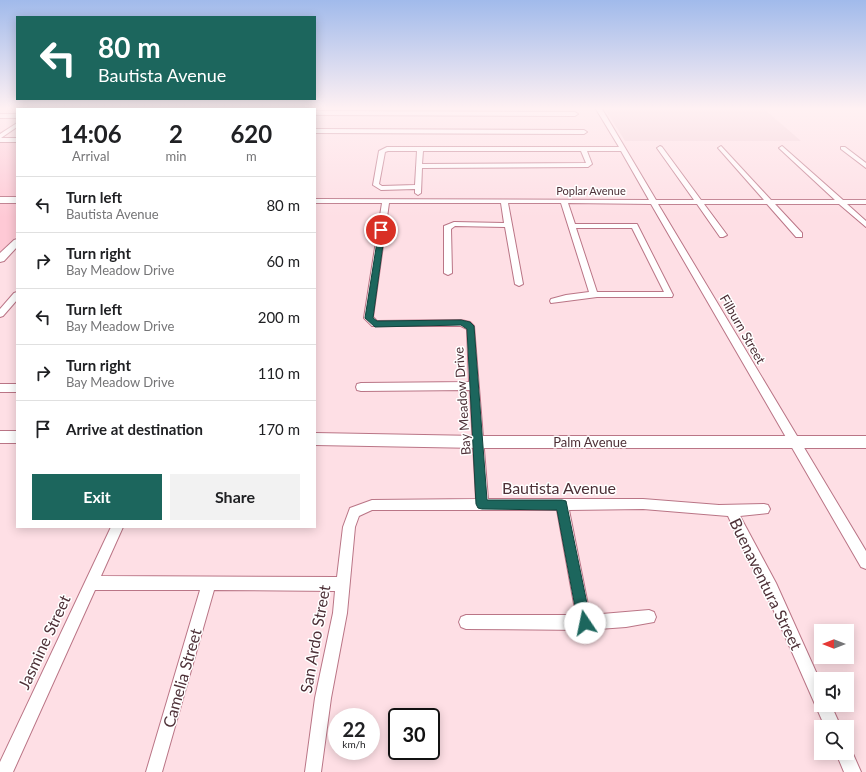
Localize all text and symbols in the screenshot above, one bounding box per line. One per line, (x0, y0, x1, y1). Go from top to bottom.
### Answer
text: 80 m (98, 30, 161, 64)
icon: left (32, 32, 84, 84)
text: Bautista Avenue (98, 64, 226, 86)
text: 14:06 (60, 119, 122, 148)
text: 2 (169, 119, 183, 148)
text: 620 (230, 119, 272, 148)
text: Arrival (72, 148, 109, 164)
text: min (166, 148, 187, 164)
text: m (246, 148, 257, 164)
street label: Poplar Avenue (556, 184, 626, 197)
text: Turn left (66, 188, 122, 206)
icon: left (32, 194, 54, 216)
text: 80 m (266, 196, 300, 214)
text: Bautista Avenue (66, 206, 159, 222)
pin (364, 213, 398, 247)
icon: arrive (370, 219, 392, 241)
text: Turn right (66, 244, 131, 262)
icon: right (32, 250, 54, 272)
text: 60 m (266, 252, 300, 270)
text: Bay Meadow Drive (66, 262, 174, 278)
street label: Filburn Street (717, 291, 769, 367)
text: Turn left (66, 300, 122, 318)
icon: left (32, 306, 54, 328)
text: 200 m (258, 308, 300, 326)
text: Bay Meadow Drive (66, 318, 174, 334)
street label: Bay Meadow Drive (450, 346, 474, 456)
text: Turn right (66, 356, 131, 374)
icon: right (32, 362, 54, 384)
text: 110 m (258, 364, 300, 382)
text: Bay Meadow Drive (66, 374, 174, 390)
icon: arrive (32, 418, 54, 440)
text: Arrive at destination (66, 420, 203, 438)
text: 170 m (258, 420, 300, 438)
street label: Palm Avenue (553, 434, 627, 450)
button: Exit (32, 474, 162, 520)
button: Share (170, 474, 300, 520)
street label: Bautista Avenue (502, 478, 616, 497)
street label: Buenaventura Street (726, 515, 807, 653)
street label: San Ardo Street (296, 583, 333, 695)
street label: Jasmine Street (13, 591, 74, 692)
position arrow (564, 602, 606, 644)
north arrow (814, 624, 854, 664)
map controls (814, 624, 854, 760)
street label: Camelia Street (158, 626, 205, 730)
button: sound (814, 672, 854, 712)
speed limit sign: 30 (388, 708, 440, 760)
text: 22 (342, 717, 366, 741)
button: search (814, 720, 854, 760)
text: km/h (342, 738, 366, 750)

